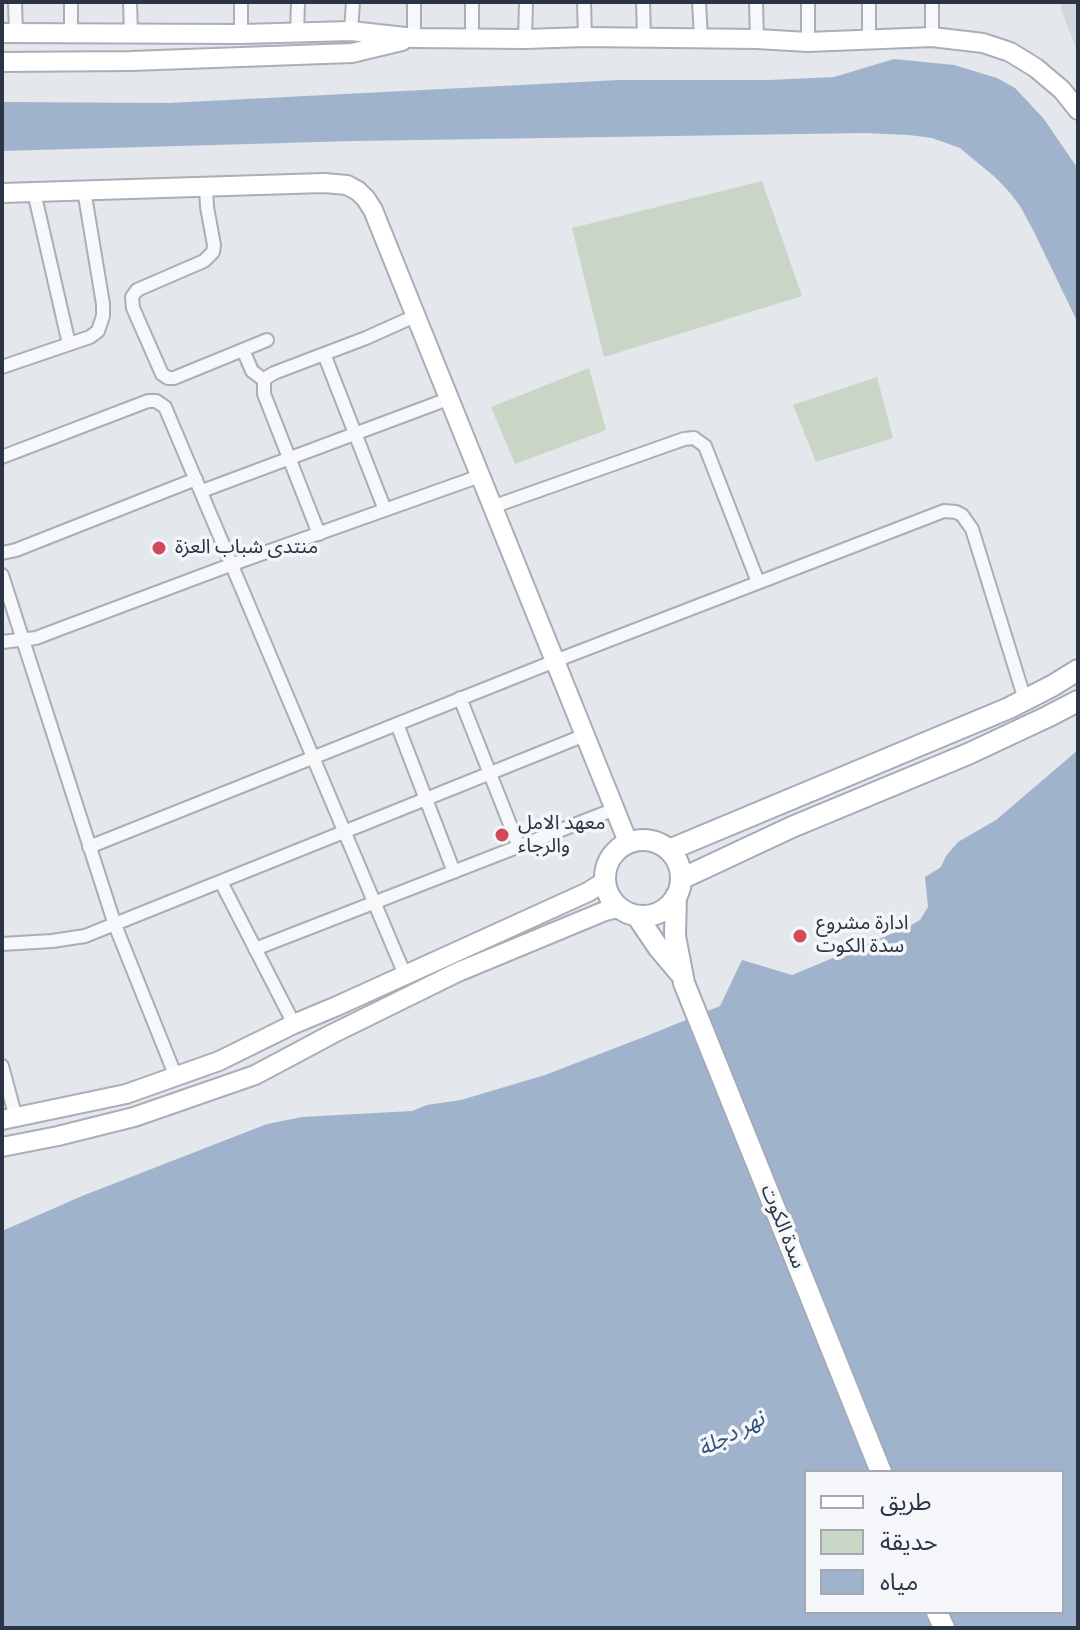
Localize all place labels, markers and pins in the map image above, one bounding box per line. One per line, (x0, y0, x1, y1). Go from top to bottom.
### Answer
place label: منتدى شباب العزة (175, 536, 318, 560)
marker: منتدى شباب العزة (150, 539, 168, 557)
place label: معهد الامل والرجاء (518, 812, 606, 859)
marker: معهد الامل والرجاء (493, 826, 511, 844)
place label: ادارة مشروع سدة الكوت (816, 912, 909, 959)
marker: ادارة مشروع سدة الكوت (791, 927, 809, 945)

